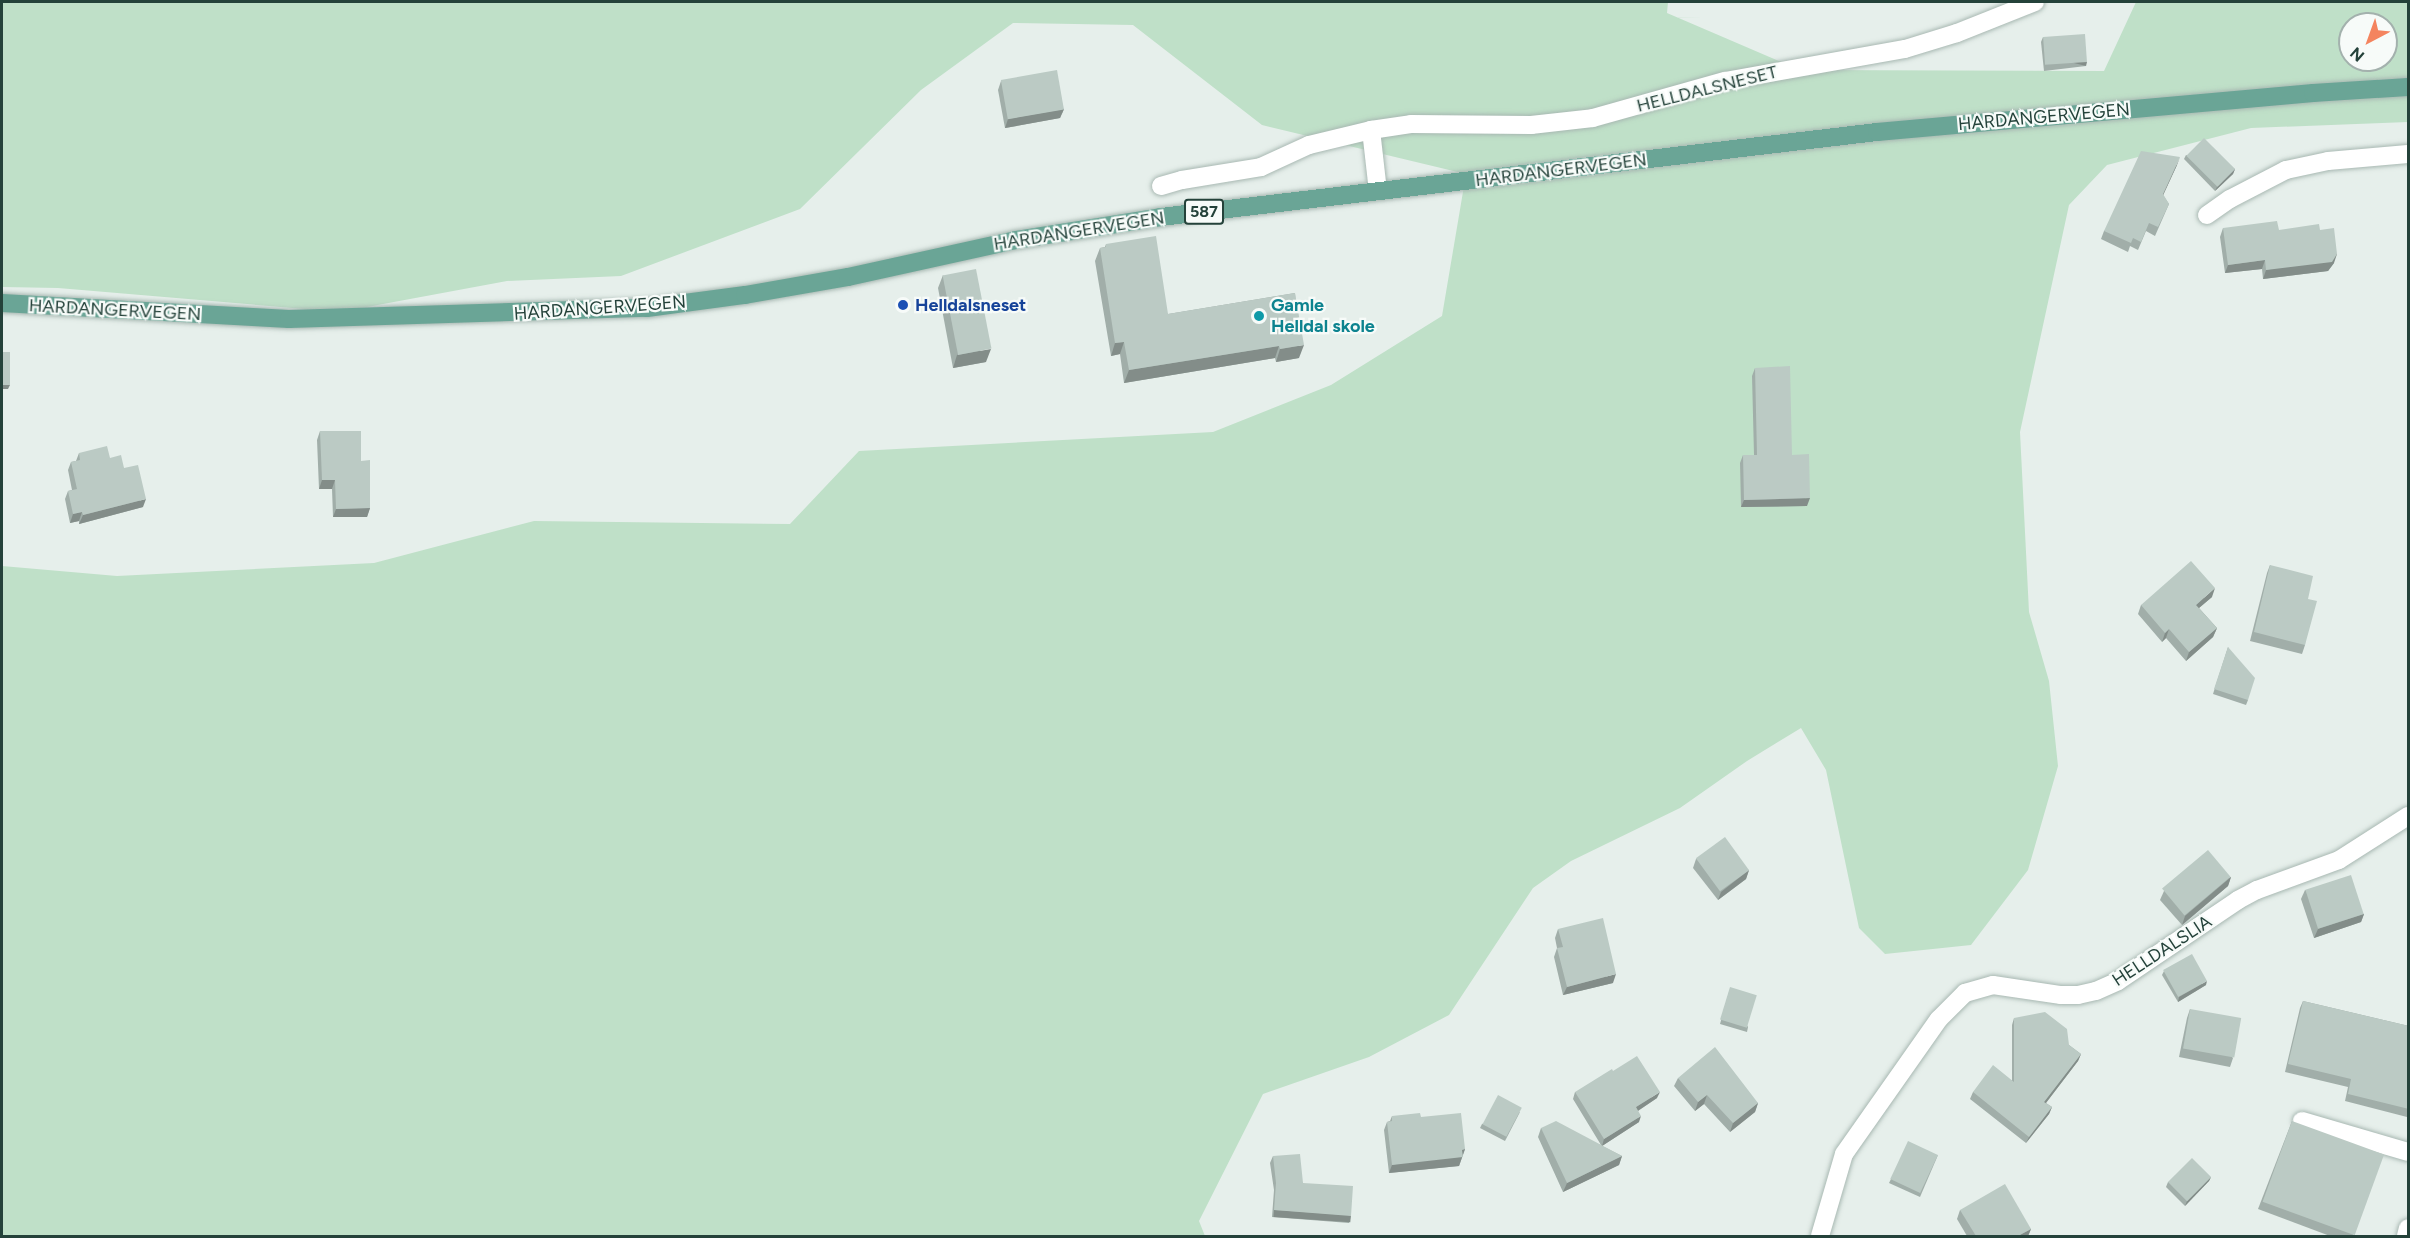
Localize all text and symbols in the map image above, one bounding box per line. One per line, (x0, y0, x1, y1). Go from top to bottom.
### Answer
north arrow (2338, 12, 2398, 72)
text: N (2346, 43, 2368, 66)
street label: HELLDALSNESET (1634, 61, 1780, 117)
street label: HARDANGERVEGEN (1957, 99, 2131, 135)
street label: HARDANGERVEGEN (1474, 149, 1648, 191)
road number: 587 (1183, 199, 1225, 225)
street label: HARDANGERVEGEN (992, 207, 1166, 255)
street label: HARDANGERVEGEN (513, 291, 687, 325)
place label: Helldalsneset (915, 294, 1026, 316)
street label: HARDANGERVEGEN (28, 295, 202, 325)
place label: Gamle Helldal skole (1271, 295, 1375, 338)
marker: Helldalsneset (896, 298, 910, 312)
marker: Gamle Helldal skole (1252, 309, 1266, 323)
street label: HELLDALSLIA (2108, 911, 2216, 991)

